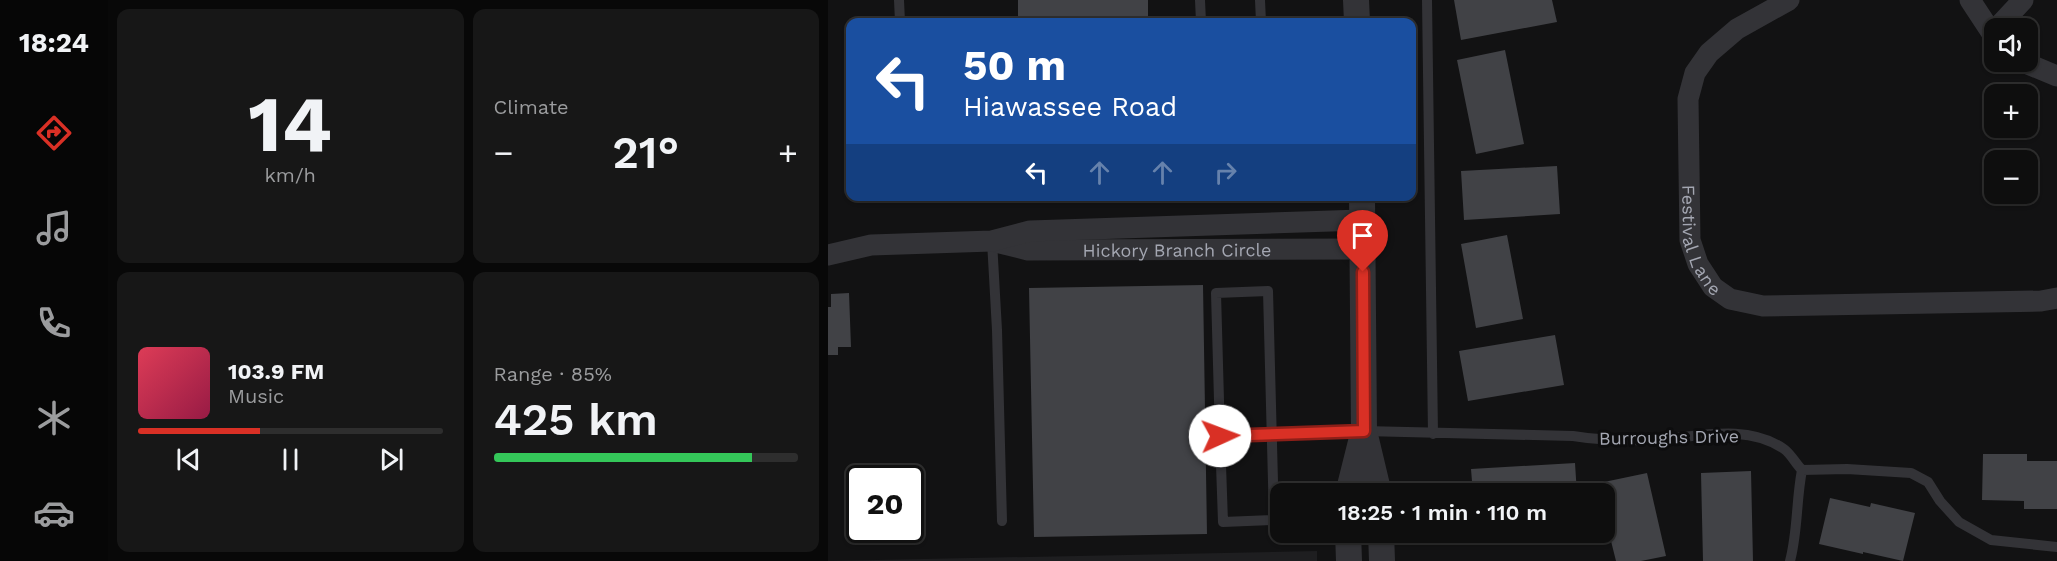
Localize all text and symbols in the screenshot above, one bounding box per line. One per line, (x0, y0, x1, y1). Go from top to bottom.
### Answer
map controls (1984, 18, 2038, 204)
button: sound (1984, 18, 2038, 72)
text: 18:24 (19, 27, 89, 59)
text: 50 m (963, 41, 1066, 90)
icon: left (864, 42, 942, 120)
text: 14 (248, 78, 332, 170)
button: + (1984, 84, 2038, 138)
text: Hiawassee Road (963, 91, 1177, 123)
text: Climate (494, 95, 569, 119)
icon: directions (33, 112, 75, 154)
text: 21° (612, 126, 679, 179)
text: − (494, 133, 513, 172)
text: + (778, 133, 798, 172)
button: − (1984, 150, 2038, 204)
icon: left (1020, 156, 1053, 189)
icon: ahead (1083, 156, 1116, 189)
icon: ahead (1146, 156, 1179, 189)
icon: right (1209, 156, 1242, 189)
text: km/h (264, 163, 316, 187)
street label: Festival Lane (1679, 185, 1725, 300)
icon: music (33, 207, 75, 249)
pin (1337, 210, 1388, 272)
icon: arrive (1346, 219, 1379, 252)
street label: Hickory Branch Circle (1082, 239, 1272, 260)
icon: phone (33, 302, 75, 344)
text: 103.9 FM (228, 359, 324, 384)
text: Range · 85% (494, 362, 612, 386)
text: Music (228, 384, 284, 408)
text: 425 km (494, 393, 658, 446)
icon: climate (33, 397, 75, 439)
position arrow (1188, 404, 1252, 468)
street label: Burroughs Drive (1599, 425, 1739, 449)
icon: previous (172, 443, 205, 476)
icon: pause (274, 443, 307, 476)
icon: next (375, 443, 408, 476)
speed limit sign: 20 (846, 465, 924, 543)
icon: car (33, 492, 75, 534)
text: 18:25 · 1 min · 110 m (1338, 500, 1547, 525)

